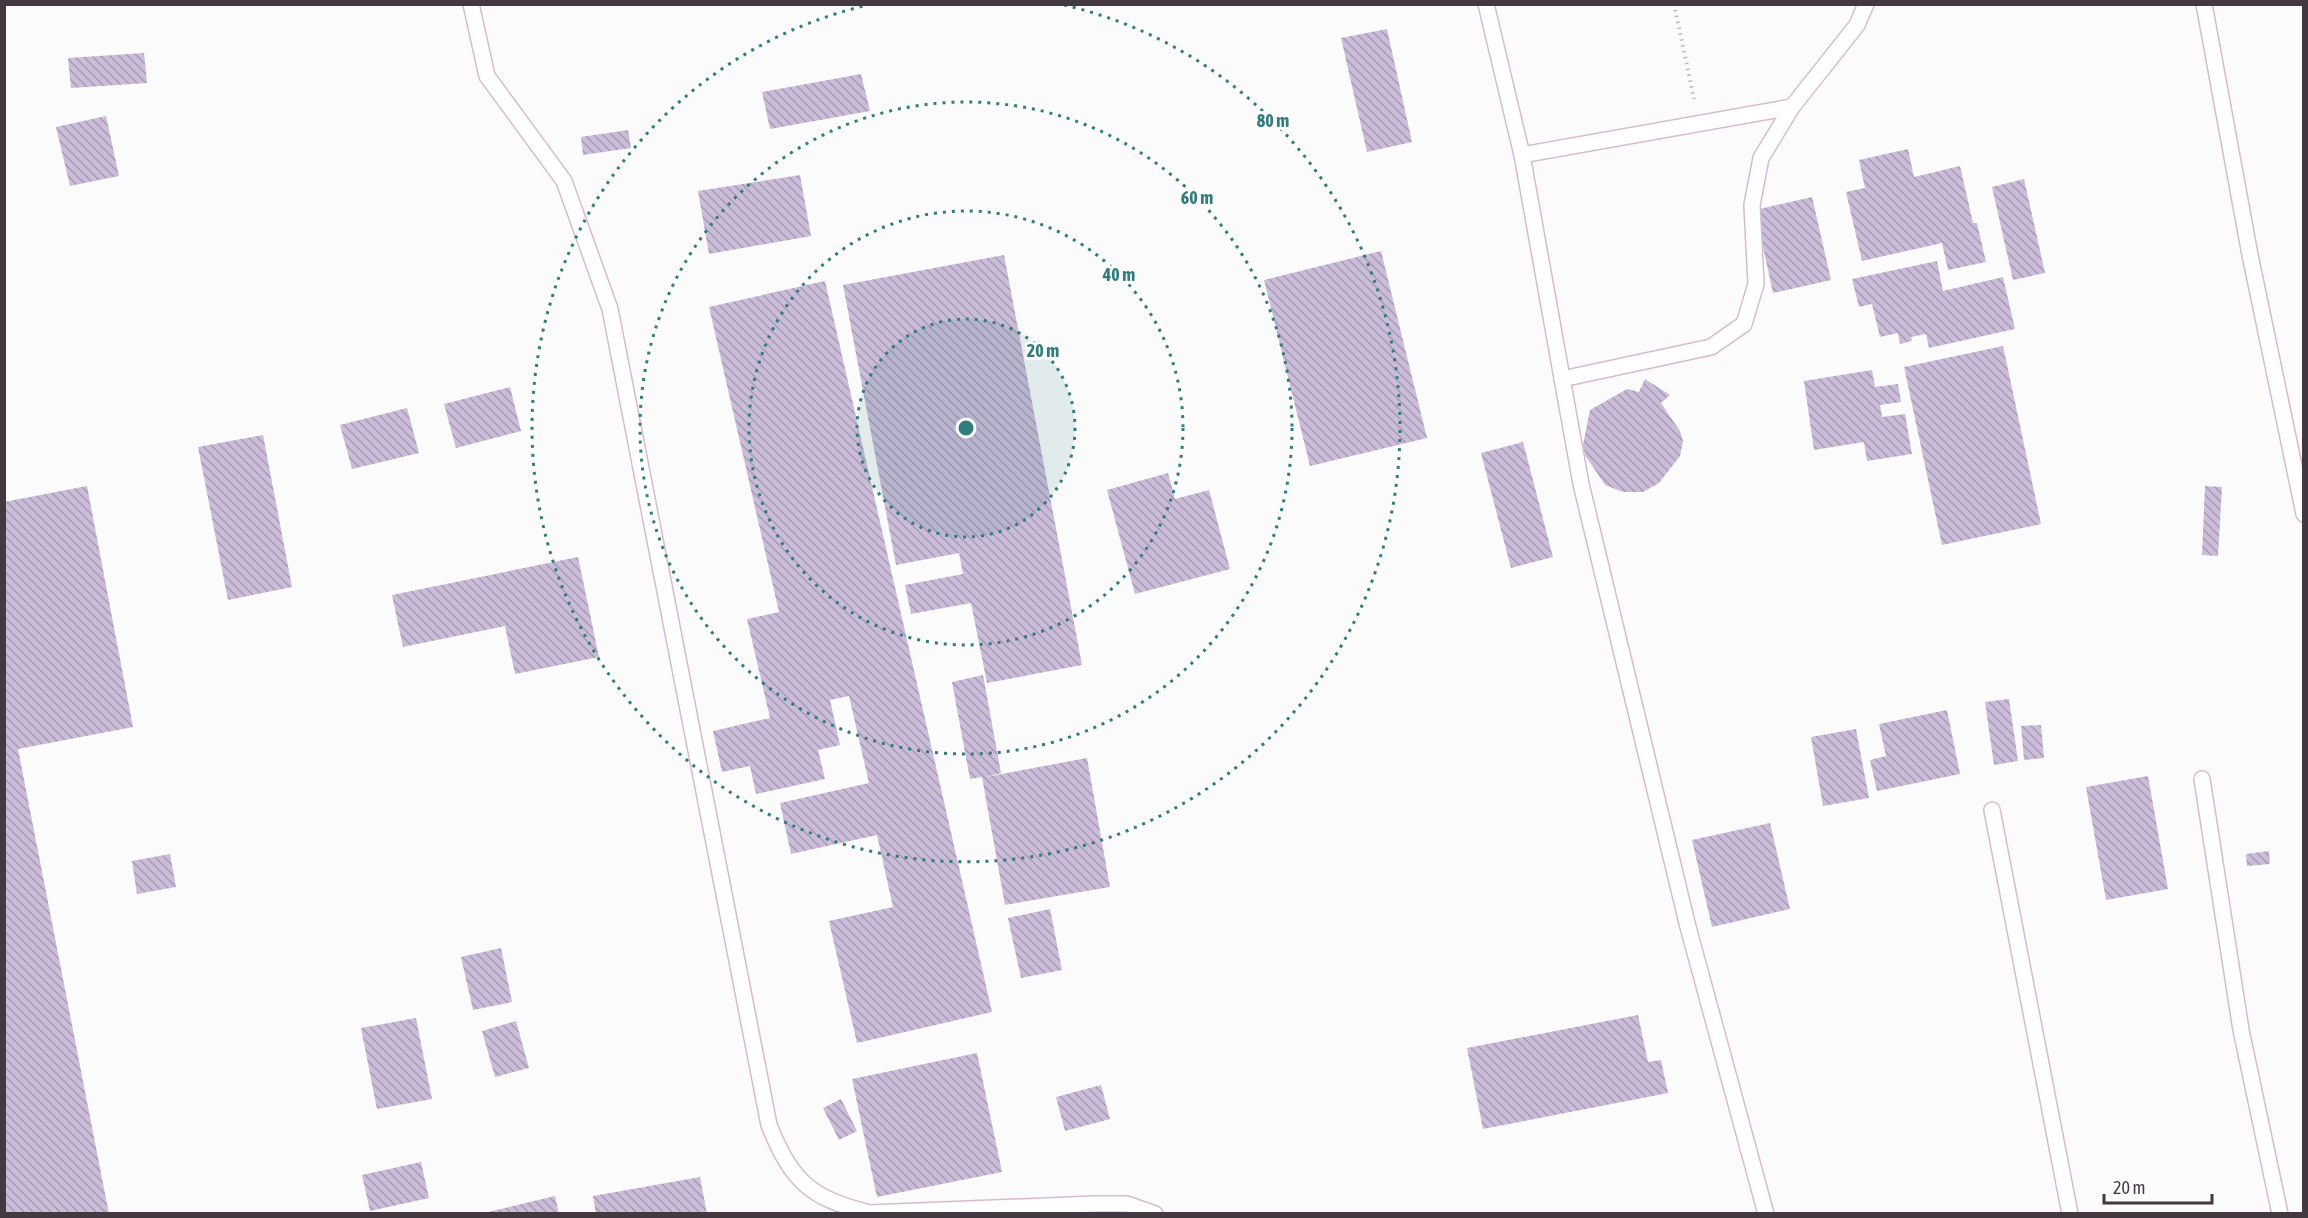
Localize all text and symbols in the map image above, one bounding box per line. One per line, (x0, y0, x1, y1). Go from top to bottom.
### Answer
text: 80 m (1257, 110, 1289, 131)
text: 60 m (1181, 187, 1213, 208)
text: 40 m (1102, 264, 1135, 285)
text: 20 m (1027, 340, 1059, 361)
centre of rings (956, 418, 976, 438)
scale bar (2104, 1167, 2212, 1205)
text: 20 m (2113, 1177, 2145, 1198)

